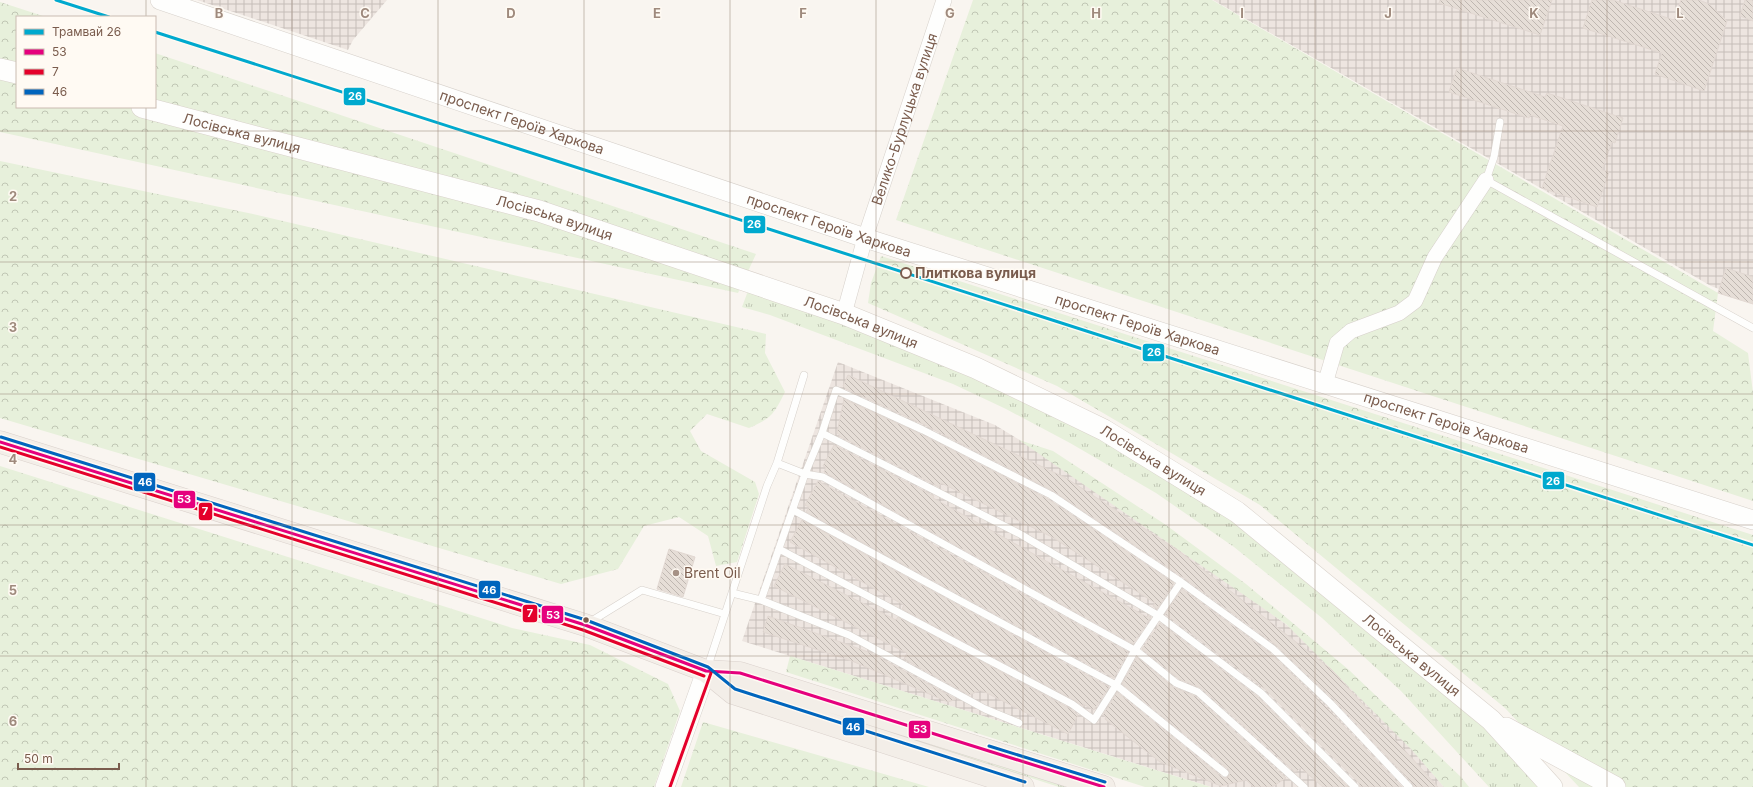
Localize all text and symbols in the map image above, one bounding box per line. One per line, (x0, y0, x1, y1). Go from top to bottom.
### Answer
text: B (215, 5, 224, 21)
text: C (360, 5, 370, 21)
text: D (506, 5, 516, 21)
text: E (653, 5, 661, 21)
text: F (799, 5, 807, 21)
text: G (945, 5, 955, 21)
text: H (1091, 5, 1101, 21)
text: I (1240, 5, 1244, 21)
text: J (1384, 5, 1392, 21)
text: K (1529, 5, 1539, 21)
text: L (1676, 5, 1684, 21)
legend (16, 16, 156, 108)
text: Трамвай 26 (52, 24, 121, 39)
street label: Велико-Бурлуцька вулиця (867, 31, 940, 207)
text: 53 (52, 44, 67, 59)
text: 7 (52, 64, 59, 79)
text: 46 (52, 84, 67, 99)
street label: проспект Героїв Харкова (438, 86, 606, 157)
line badge: 26 (343, 87, 366, 106)
text: 26 (348, 89, 362, 103)
street label: Лосівська вулиця (181, 109, 302, 156)
text: 2 (9, 188, 17, 204)
street label: проспект Героїв Харкова (745, 190, 914, 260)
street label: Лосівська вулиця (494, 191, 615, 243)
line badge: 26 (743, 215, 766, 234)
text: 26 (747, 217, 761, 231)
place label: Плиткова вулиця (915, 264, 1036, 281)
marker: Плиткова вулиця (900, 267, 912, 279)
street label: проспект Героїв Харкова (1053, 290, 1222, 358)
street label: Лосівська вулиця (802, 292, 921, 351)
text: 3 (9, 319, 17, 335)
line badge: 26 (1142, 343, 1165, 362)
text: 26 (1147, 345, 1161, 359)
street label: проспект Героїв Харкова (1362, 388, 1531, 456)
street label: Лосівська вулиця (1098, 421, 1209, 499)
text: 4 (9, 451, 18, 467)
line badge: 26 (1542, 471, 1565, 490)
line badge: 46 (133, 472, 156, 492)
text: 26 (1546, 474, 1560, 488)
text: 46 (138, 475, 152, 489)
line badge: 53 (173, 490, 196, 509)
text: 53 (177, 492, 191, 506)
line badge: 7 (198, 502, 213, 521)
text: 7 (202, 504, 208, 518)
place label: Brent Oil (684, 564, 741, 581)
marker: Brent Oil (671, 568, 681, 578)
line badge: 46 (478, 580, 501, 599)
text: 5 (9, 582, 17, 598)
text: 46 (482, 583, 496, 597)
line badge: 7 (522, 604, 538, 623)
line badge: 53 (541, 605, 564, 624)
text: 7 (527, 606, 533, 620)
text: 53 (546, 608, 560, 622)
street label: Лосівська вулиця (1360, 610, 1464, 699)
unlabelled marker (581, 615, 591, 625)
text: 6 (9, 713, 17, 729)
line badge: 46 (842, 717, 865, 736)
text: 46 (846, 720, 860, 734)
line badge: 53 (908, 720, 931, 739)
text: 53 (913, 722, 927, 736)
scale bar (18, 745, 119, 771)
text: 50 m (24, 751, 53, 766)

